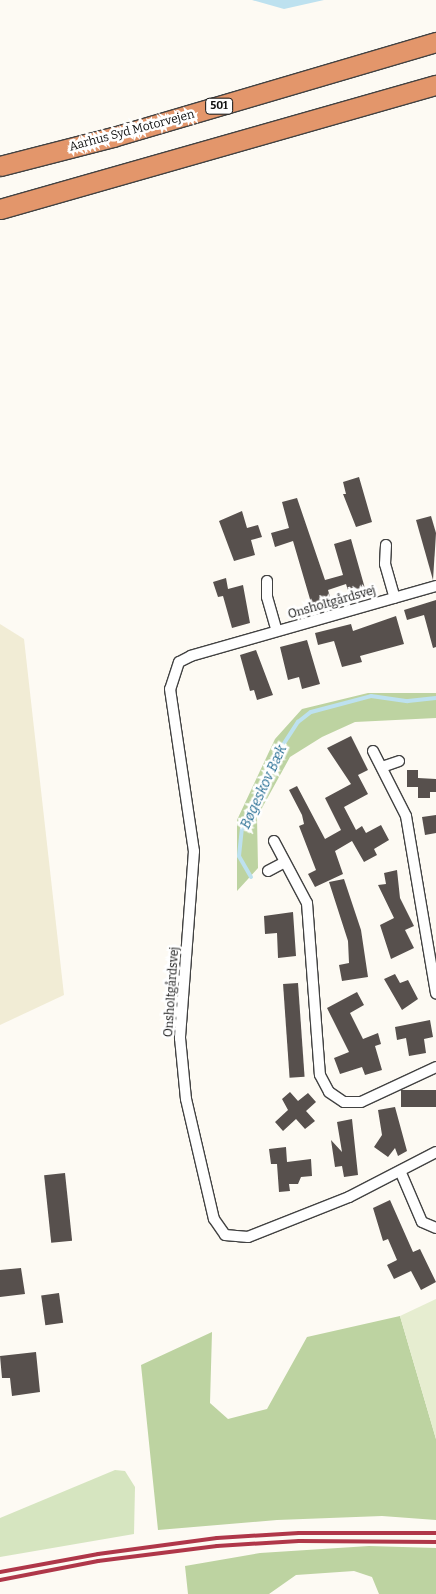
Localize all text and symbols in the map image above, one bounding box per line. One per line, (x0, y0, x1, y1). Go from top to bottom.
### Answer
road number: 501 (204, 98, 234, 114)
street label: Aarhus Syd Motorvejen (68, 107, 196, 155)
street label: Onsholtgårdsvej (286, 584, 378, 622)
water label: Bøgeskov Bæk (237, 742, 291, 832)
street label: Onsholtgårdsvej (162, 946, 182, 1038)

